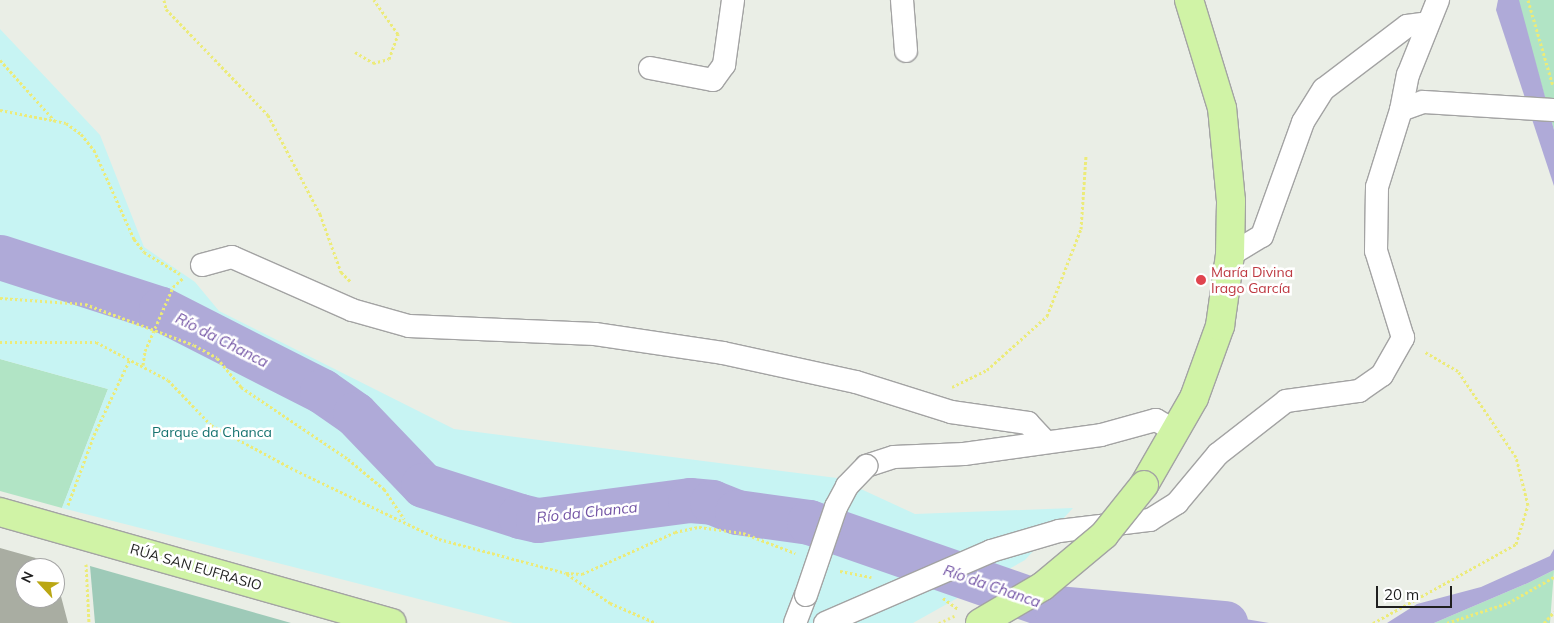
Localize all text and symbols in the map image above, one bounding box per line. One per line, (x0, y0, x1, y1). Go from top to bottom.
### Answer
place label: María Divina Irago García (1211, 264, 1293, 296)
marker: María Divina Irago García (1195, 274, 1207, 286)
water label: Río da Chanca (173, 309, 271, 371)
park label: Parque da Chanca (152, 424, 272, 440)
water label: Río da Chanca (536, 498, 638, 526)
street label: RÚA SAN EUFRASIO (128, 540, 264, 594)
north arrow (15, 558, 65, 608)
water label: Río da Chanca (941, 561, 1043, 611)
text: N (17, 568, 38, 586)
scale bar (1379, 576, 1455, 608)
text: 20 m (1384, 585, 1419, 604)

